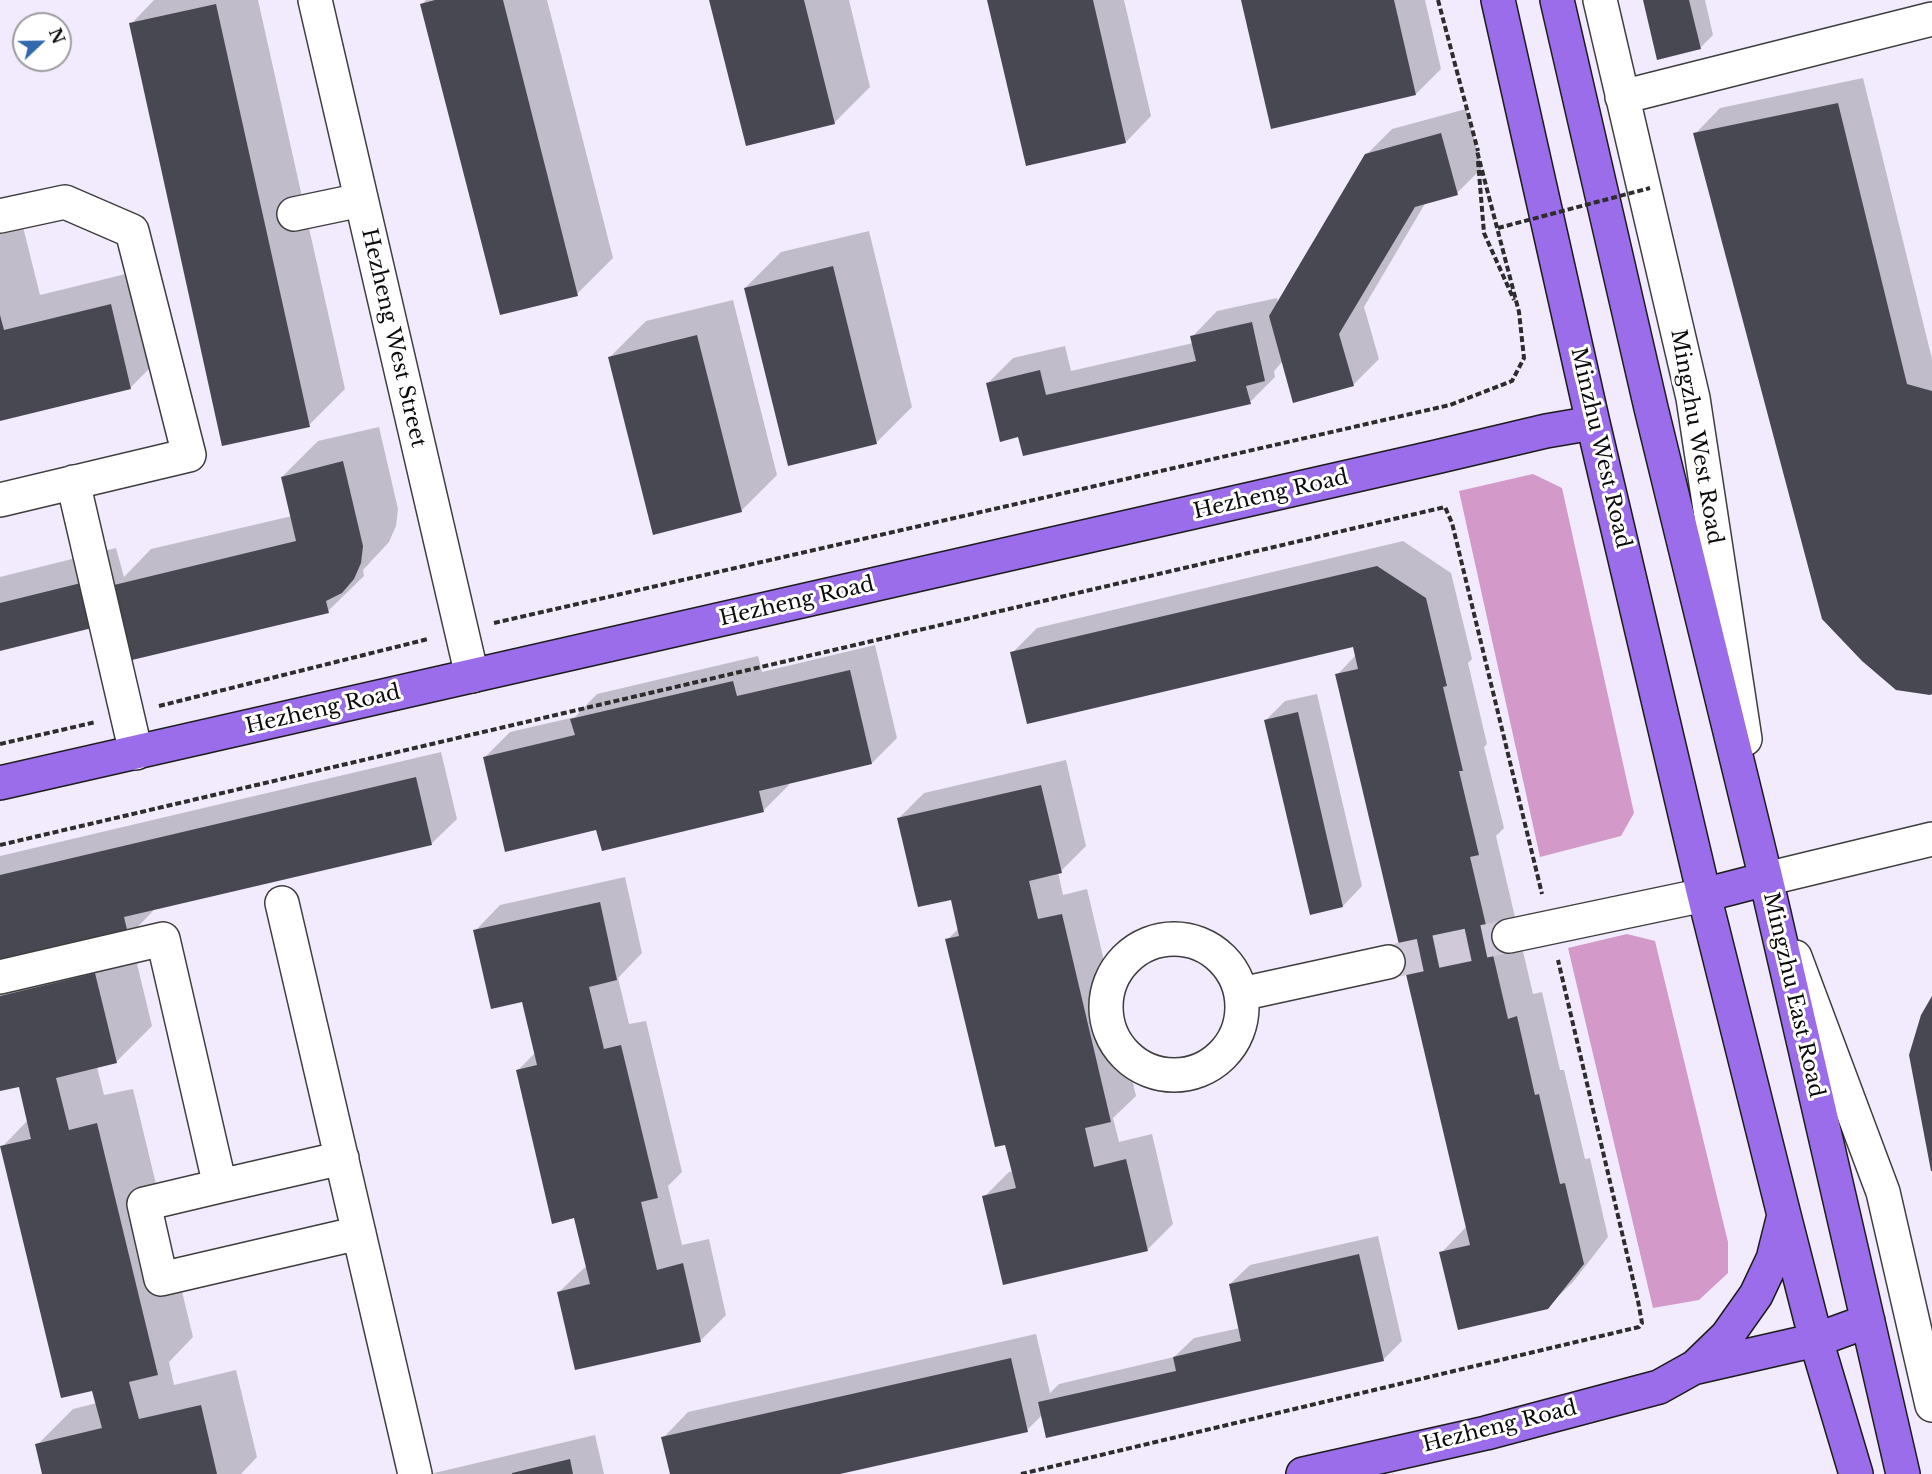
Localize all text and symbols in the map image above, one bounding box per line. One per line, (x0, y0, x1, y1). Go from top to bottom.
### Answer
north arrow (12, 12, 72, 72)
text: N (45, 25, 69, 47)
street label: Hezheng West Street (356, 226, 430, 450)
street label: Mingzhu West Road (1665, 328, 1727, 546)
street label: Minzhu West Road (1565, 345, 1635, 551)
street label: Hezheng Road (1191, 465, 1351, 525)
street label: Hezheng Road (717, 572, 877, 632)
street label: Hezheng Road (243, 680, 403, 740)
street label: Mingzhu East Road (1757, 890, 1829, 1100)
street label: Hezheng Road (1420, 1396, 1580, 1458)

